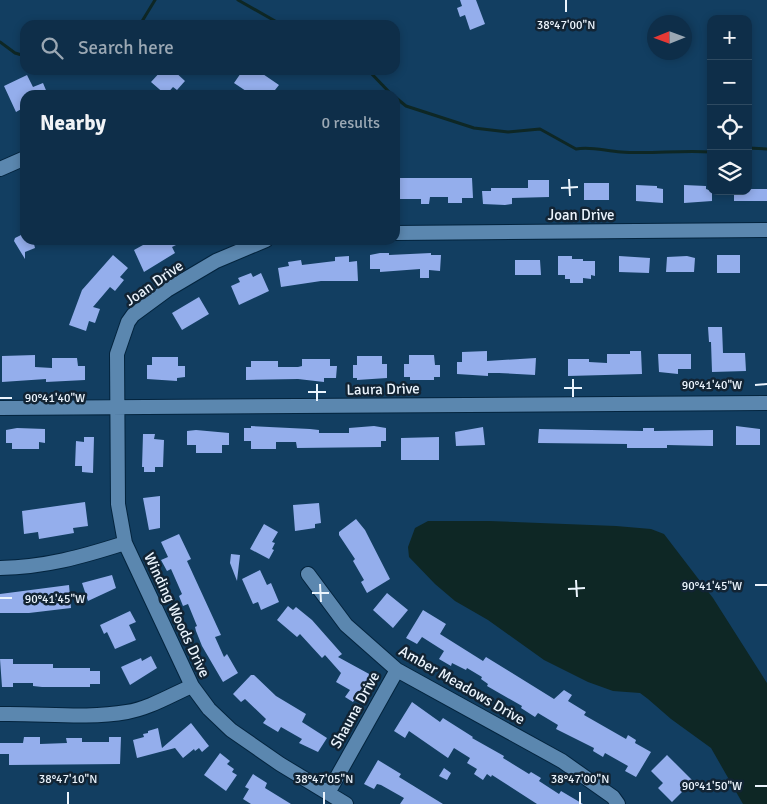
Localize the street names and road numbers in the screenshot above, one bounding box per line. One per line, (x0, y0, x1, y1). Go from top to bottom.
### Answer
street label: Joan Drive (547, 206, 615, 224)
street label: Joan Drive (121, 256, 187, 310)
street label: Laura Drive (346, 379, 420, 399)
street label: Winding Woods Drive (140, 550, 214, 680)
street label: Amber Meadows Drive (396, 642, 528, 728)
street label: Shauna Drive (327, 668, 383, 752)

